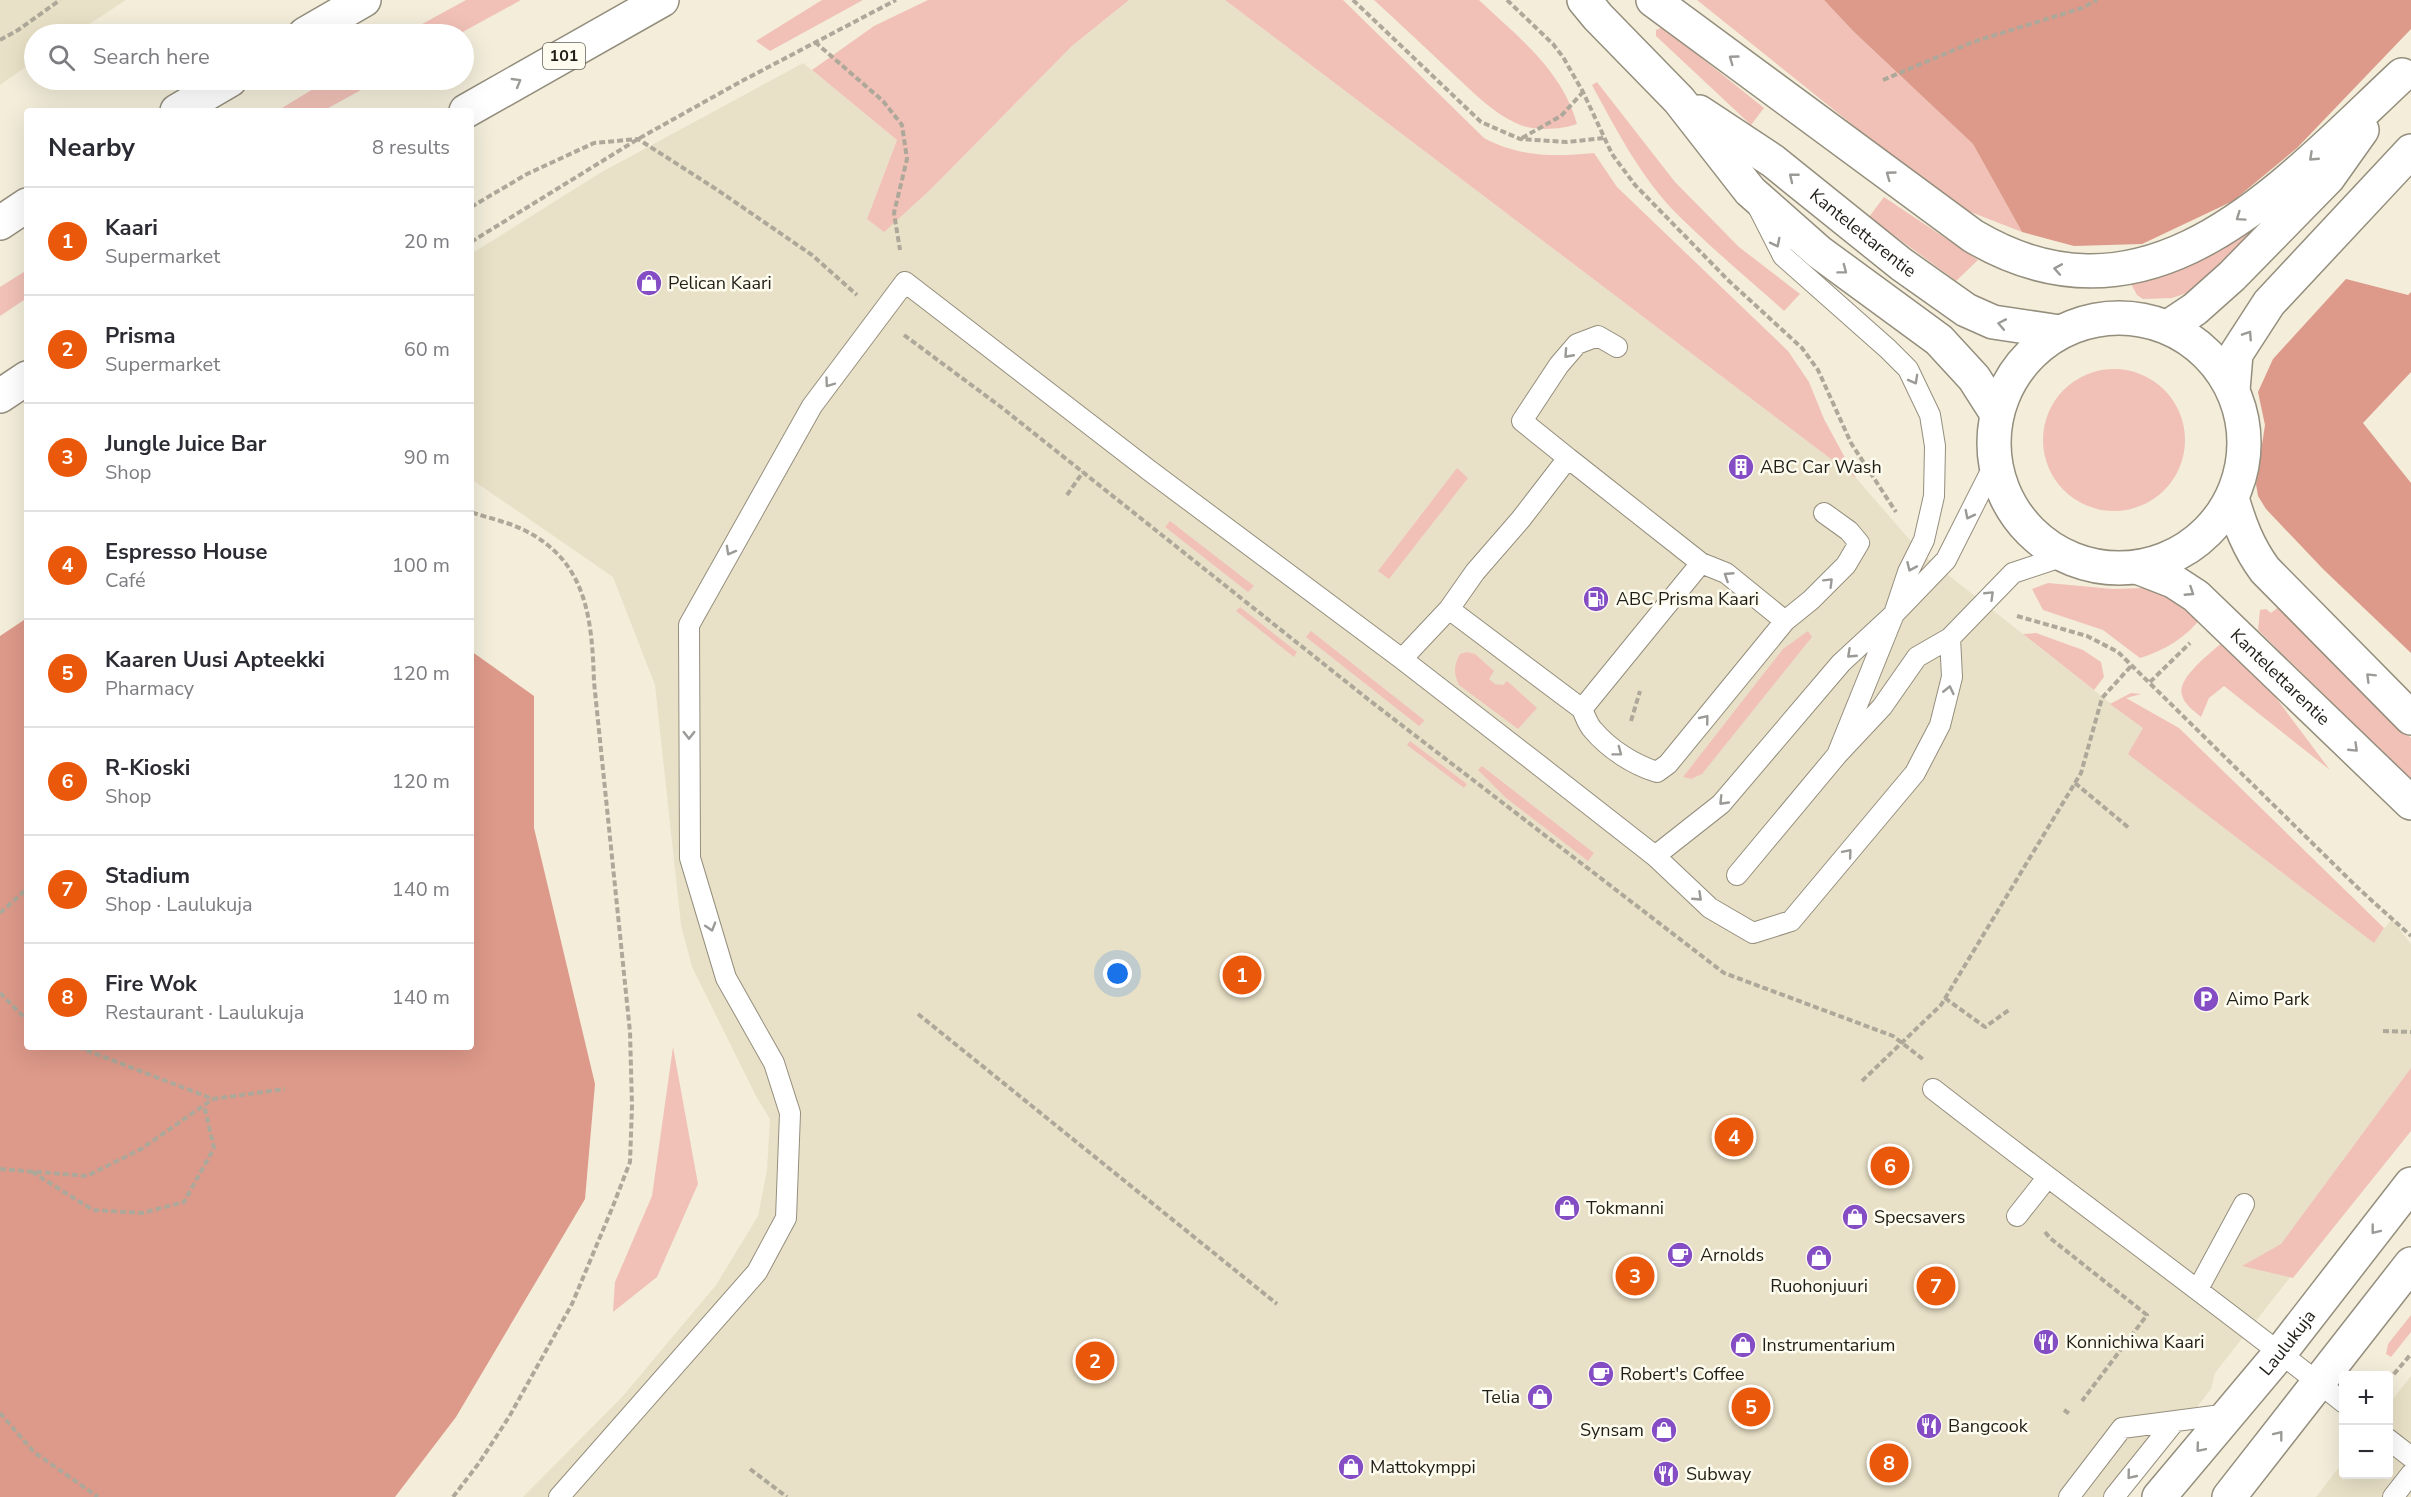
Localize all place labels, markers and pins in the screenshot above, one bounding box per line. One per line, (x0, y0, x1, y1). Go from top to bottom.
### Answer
shop icon: Pelican Kaari (634, 268, 664, 298)
place label: Pelican Kaari (668, 271, 772, 295)
building icon: ABC Car Wash (1726, 452, 1756, 482)
place label: ABC Car Wash (1760, 455, 1882, 479)
fuel station icon: ABC Prisma Kaari (1581, 584, 1611, 614)
place label: ABC Prisma Kaari (1616, 587, 1759, 611)
pin: 1 (1222, 952, 1262, 998)
parking icon: Aimo Park (2191, 984, 2221, 1014)
place label: Aimo Park (2226, 987, 2310, 1011)
pin: 4 (1714, 1114, 1754, 1160)
pin: 6 (1870, 1144, 1910, 1188)
shop icon: Tokmanni (1552, 1193, 1582, 1223)
place label: Tokmanni (1586, 1196, 1664, 1220)
shop icon: Specsavers (1840, 1202, 1870, 1232)
place label: Specsavers (1874, 1205, 1965, 1229)
cafe icon: Arnolds (1665, 1240, 1695, 1270)
place label: Arnolds (1700, 1243, 1764, 1267)
shop icon: Ruohonjuuri (1804, 1243, 1834, 1273)
pin: 3 (1616, 1254, 1654, 1298)
pin: 7 (1916, 1264, 1956, 1308)
place label: Ruohonjuuri (1770, 1274, 1868, 1298)
restaurant icon: Konnichiwa Kaari (2031, 1327, 2061, 1357)
shop icon: Instrumentarium (1728, 1330, 1758, 1360)
place label: Konnichiwa Kaari (2066, 1330, 2204, 1354)
place label: Instrumentarium (1762, 1333, 1895, 1357)
pin: 2 (1076, 1338, 1114, 1384)
cafe icon: Robert's Coffee (1586, 1359, 1616, 1389)
place label: Robert's Coffee (1620, 1362, 1744, 1386)
shop icon: Telia (1525, 1382, 1555, 1412)
pin: 5 (1732, 1384, 1770, 1430)
place label: Telia (1482, 1385, 1520, 1409)
restaurant icon: Bangcook (1914, 1411, 1944, 1441)
place label: Bangcook (1948, 1414, 2029, 1438)
shop icon: Synsam (1649, 1415, 1679, 1445)
place label: Synsam (1580, 1418, 1644, 1442)
pin: 8 (1870, 1440, 1908, 1486)
shop icon: Mattokymppi (1336, 1452, 1366, 1482)
place label: Mattokymppi (1370, 1455, 1476, 1479)
restaurant icon: Subway (1651, 1459, 1681, 1489)
place label: Subway (1686, 1462, 1752, 1486)

